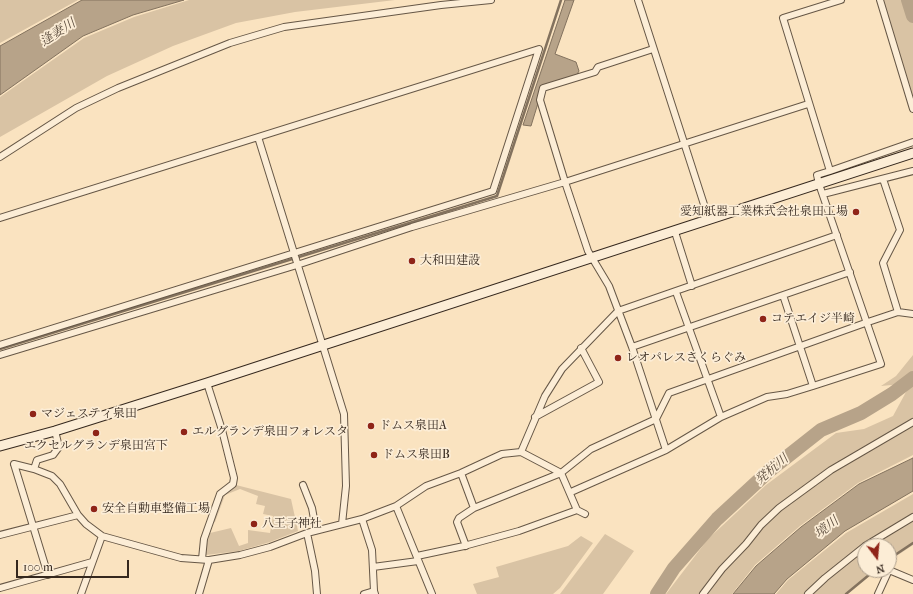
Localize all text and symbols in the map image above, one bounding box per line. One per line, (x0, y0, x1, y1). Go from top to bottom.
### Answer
water label: 逢妻川 (37, 16, 79, 50)
place label: 愛知紙器工業株式会社泉田工場 (680, 205, 848, 219)
marker: 愛知紙器工業株式会社泉田工場 (851, 207, 861, 217)
place label: 大和田建設 (420, 254, 480, 268)
marker: 大和田建設 (407, 256, 417, 266)
place label: コテエイジ半崎 (771, 312, 855, 326)
marker: コテエイジ半崎 (758, 314, 768, 324)
place label: レオパレスさくらぐみ (626, 351, 746, 365)
marker: レオパレスさくらぐみ (613, 353, 623, 363)
place label: マジェスティ泉田 (41, 407, 137, 421)
marker: マジェスティ泉田 (28, 409, 38, 419)
place label: ドムス泉田A (379, 419, 447, 433)
marker: ドムス泉田A (366, 421, 376, 431)
place label: エルグランデ泉田フォレスタ (192, 425, 348, 439)
marker: エルグランデ泉田フォレスタ (179, 427, 189, 437)
marker: エクセルグランデ泉田宮下 (91, 428, 101, 438)
place label: エクセルグランデ泉田宮下 (24, 439, 168, 453)
place label: ドムス泉田B (382, 448, 450, 462)
marker: ドムス泉田B (369, 450, 379, 460)
water label: 発杭川 (752, 451, 792, 489)
place label: 安全自動車整備工場 (102, 502, 210, 516)
marker: 安全自動車整備工場 (89, 504, 99, 514)
water label: 境川 (812, 514, 842, 542)
place label: 八王子神社 (262, 517, 322, 531)
marker: 八王子神社 (249, 519, 259, 529)
north arrow (857, 538, 897, 578)
scale bar (18, 552, 131, 578)
text: 100 m (23, 560, 53, 574)
text: N (874, 562, 886, 576)

